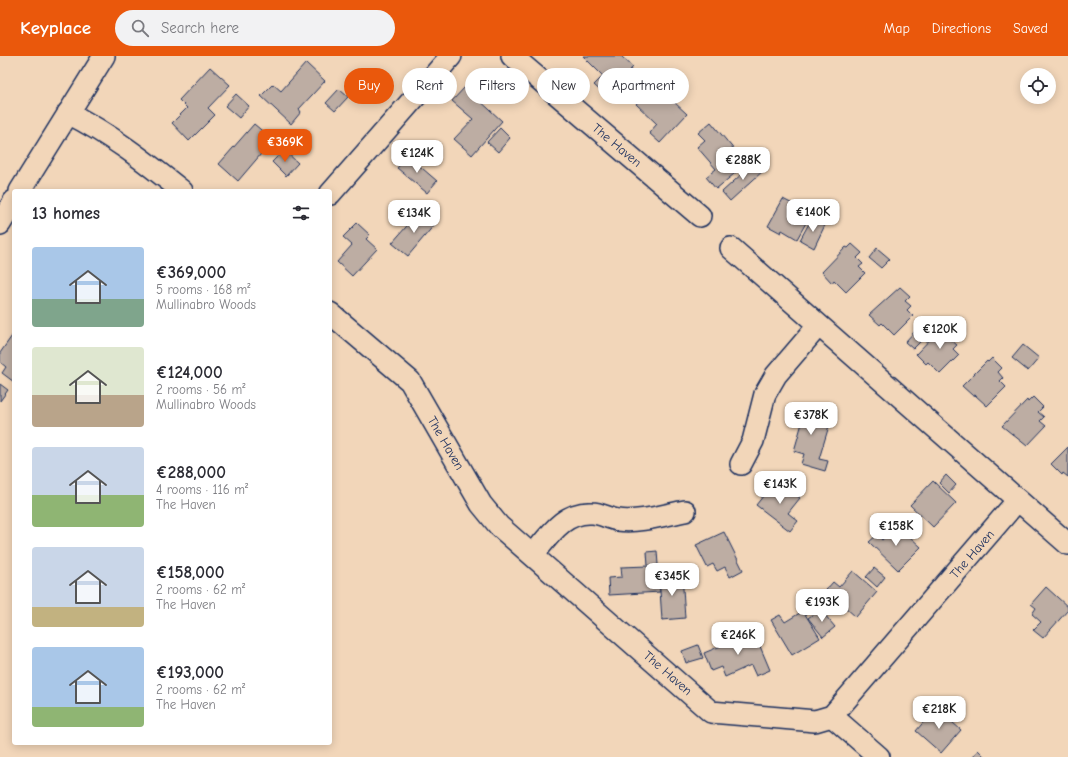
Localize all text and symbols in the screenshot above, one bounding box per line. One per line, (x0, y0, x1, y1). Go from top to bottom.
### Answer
search box (115, 10, 395, 46)
text: Keyplace (20, 17, 91, 39)
icon: search (129, 17, 151, 39)
text: Search here (161, 19, 239, 37)
text: Map (883, 20, 910, 37)
text: Directions (932, 20, 991, 37)
text: Saved (1013, 20, 1048, 37)
chip: Buy (344, 68, 394, 104)
chip: Rent (402, 68, 457, 104)
chip: Filters (465, 68, 529, 104)
chip: New (537, 68, 590, 104)
chip: Apartment (598, 68, 689, 104)
map controls (1020, 68, 1056, 104)
button: locate (1020, 68, 1056, 104)
street label: The Haven (589, 120, 645, 170)
pin: €369K (257, 129, 313, 163)
text: €369K (267, 134, 303, 149)
pin: €124K (389, 140, 445, 174)
text: €124K (400, 145, 434, 160)
pin: €288K (715, 147, 771, 181)
text: €288K (725, 152, 761, 167)
pin: €140K (785, 199, 841, 233)
pin: €134K (386, 200, 442, 234)
icon: filters (290, 202, 312, 224)
text: 13 homes (32, 204, 100, 223)
text: €140K (796, 204, 830, 219)
text: €134K (397, 205, 431, 220)
icon: home (64, 263, 112, 311)
text: €369,000 (156, 263, 226, 282)
text: 5 rooms · 168 m² (156, 282, 250, 297)
text: Mullinabro Woods (156, 297, 256, 312)
pin: €120K (912, 316, 968, 350)
text: €120K (922, 321, 958, 336)
icon: home (64, 363, 112, 411)
text: €124,000 (156, 363, 223, 382)
text: 2 rooms · 56 m² (156, 382, 245, 397)
text: Mullinabro Woods (156, 397, 256, 412)
pin: €378K (783, 402, 839, 436)
text: €378K (794, 407, 828, 422)
street label: The Haven (425, 413, 467, 473)
icon: home (64, 463, 112, 511)
text: €288,000 (156, 463, 226, 482)
pin: €143K (752, 471, 808, 505)
text: €143K (763, 476, 797, 491)
text: 4 rooms · 116 m² (156, 482, 248, 497)
text: The Haven (156, 497, 216, 512)
pin: €158K (868, 513, 924, 547)
text: €158K (879, 518, 913, 533)
street label: The Haven (947, 527, 997, 581)
icon: home (64, 563, 112, 611)
text: €158,000 (156, 563, 225, 582)
pin: €345K (644, 563, 700, 597)
text: €345K (654, 568, 690, 583)
text: 2 rooms · 62 m² (156, 582, 245, 597)
pin: €193K (794, 589, 850, 623)
text: €193K (805, 594, 839, 609)
text: The Haven (156, 597, 216, 612)
pin: €246K (710, 622, 766, 656)
text: €246K (720, 627, 756, 642)
street label: The Haven (641, 648, 695, 698)
icon: home (64, 663, 112, 711)
text: €193,000 (156, 663, 224, 682)
text: 2 rooms · 62 m² (156, 682, 245, 697)
pin: €218K (911, 696, 967, 730)
text: The Haven (156, 697, 216, 712)
text: €218K (922, 701, 956, 716)

